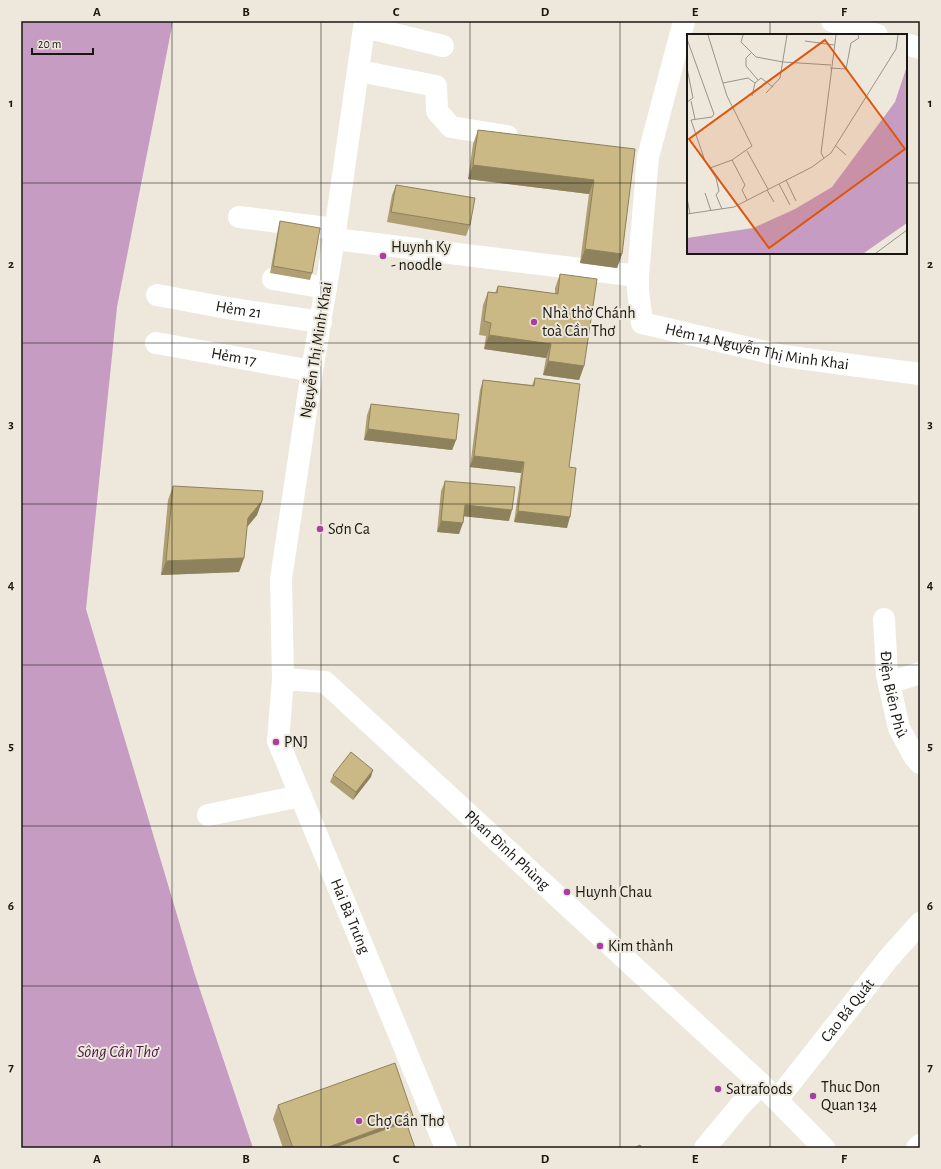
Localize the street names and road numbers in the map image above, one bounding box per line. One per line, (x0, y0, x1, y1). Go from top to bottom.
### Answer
street label: Nguyễn Thị Minh Khai (295, 280, 336, 419)
street label: Hẻm 21 (214, 298, 263, 321)
street label: Hẻm 14 Nguyễn Thị Minh Khai (664, 321, 850, 373)
street label: Hẻm 17 (210, 345, 258, 369)
street label: Điện Biên Phủ (878, 650, 911, 740)
street label: Phan Đình Phùng (462, 807, 553, 893)
street label: Hai Bà Trưng (328, 876, 373, 956)
street label: Cao Bá Quát (818, 976, 877, 1045)

